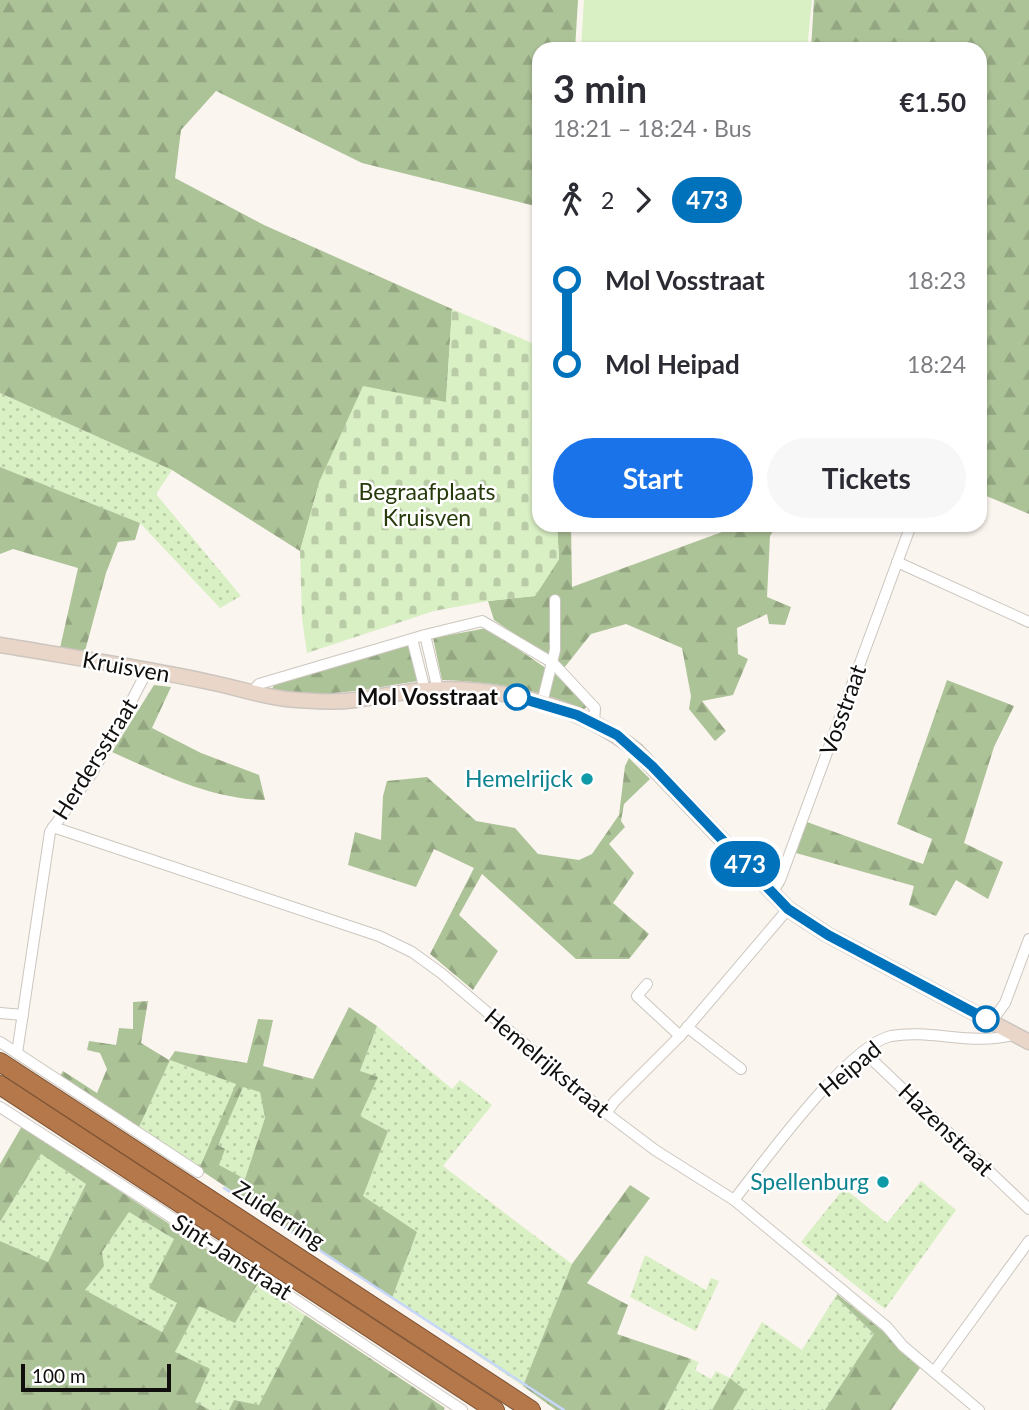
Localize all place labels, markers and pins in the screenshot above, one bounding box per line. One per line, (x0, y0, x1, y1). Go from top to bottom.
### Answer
place label: Mol Vosstraat (357, 682, 498, 710)
marker: Mol Vosstraat (504, 684, 530, 710)
place label: Hemelrijck (465, 764, 573, 792)
marker: Hemelrijck (579, 771, 595, 787)
unlabelled marker (973, 1006, 999, 1032)
place label: Spellenburg (750, 1167, 869, 1195)
marker: Spellenburg (875, 1174, 891, 1190)

